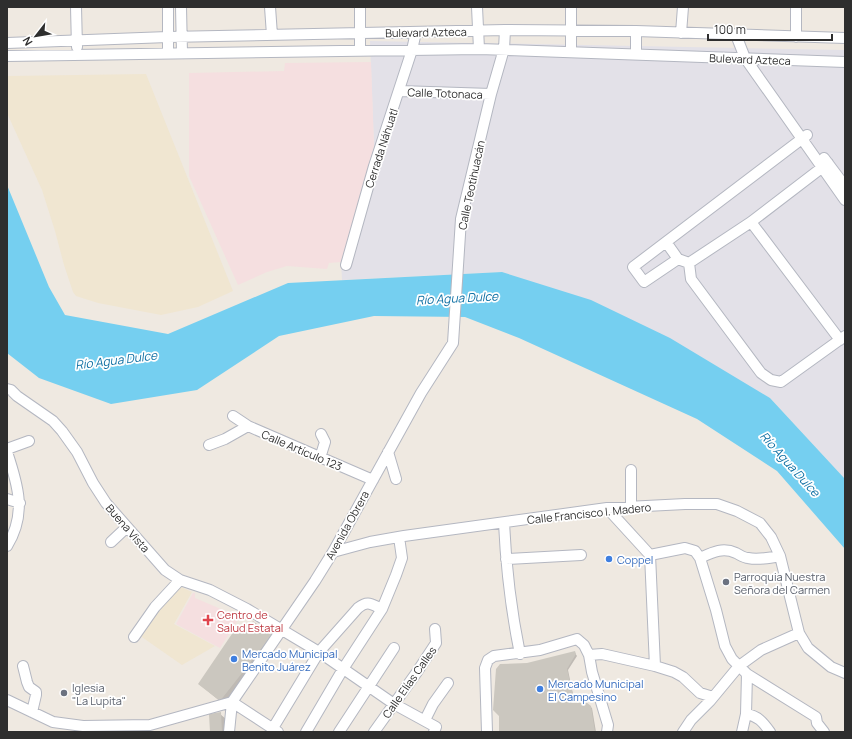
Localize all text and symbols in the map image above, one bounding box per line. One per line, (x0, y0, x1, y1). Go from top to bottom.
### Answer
north arrow (16, 16, 56, 56)
scale bar (708, 16, 832, 42)
text: 100 m (714, 21, 746, 38)
street label: Bulevard Azteca (385, 24, 467, 40)
text: N (18, 34, 35, 49)
street label: Bulevard Azteca (709, 50, 791, 68)
street label: Calle Totonaca (407, 84, 483, 102)
street label: Cerrada Náhuatl (361, 106, 401, 190)
street label: Calle Teotihuacán (454, 139, 488, 231)
water label: Río Agua Dulce (415, 287, 499, 309)
water label: Río Agua Dulce (74, 346, 159, 373)
street label: Calle Artículo 123 (259, 426, 345, 474)
water label: Río Agua Dulce (756, 428, 824, 501)
street label: Avenida Obrera (322, 488, 372, 562)
street label: Calle Francisco I. Madero (526, 499, 652, 527)
street label: Buena Vista (103, 501, 153, 555)
place label: Coppel (617, 552, 653, 567)
marker: Coppel (604, 554, 614, 564)
place label: Parroquia Nuestra Señora del Carmen (734, 569, 830, 597)
marker: Parroquia Nuestra Señora del Carmen (721, 577, 731, 587)
place label: Centro de Salud Estatal (217, 607, 283, 635)
marker: Centro de Salud Estatal (202, 614, 214, 626)
street label: Calle Elías Calles (379, 643, 440, 721)
place label: Mercado Municipal Benito Juárez (242, 646, 337, 674)
marker: Mercado Municipal Benito Juárez (229, 654, 239, 664)
place label: Mercado Municipal El Campesino (548, 676, 643, 704)
place label: Iglesia "La Lupita" (72, 680, 126, 708)
marker: Mercado Municipal El Campesino (535, 684, 545, 694)
marker: Iglesia "La Lupita" (59, 688, 69, 698)

